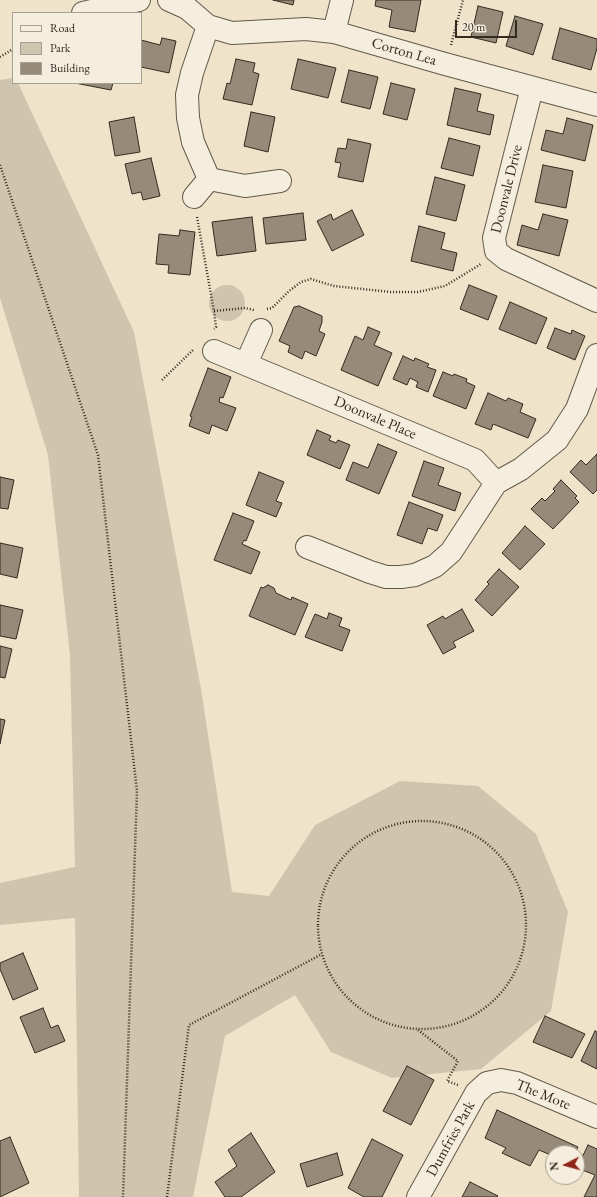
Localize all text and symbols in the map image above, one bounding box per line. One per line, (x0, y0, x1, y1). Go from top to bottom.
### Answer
legend (12, 12, 142, 84)
scale bar (457, 12, 519, 38)
text: 20 m (462, 19, 485, 35)
text: Road (50, 20, 75, 36)
street label: Corton Lea (369, 34, 439, 70)
text: Park (50, 40, 70, 56)
text: Building (50, 60, 90, 76)
street label: Doonvale Drive (487, 143, 527, 235)
street label: Doonvale Place (331, 393, 419, 443)
street label: The Mote (513, 1076, 573, 1114)
street label: Dumfries Park (423, 1098, 479, 1180)
north arrow (545, 1145, 585, 1185)
text: N (547, 1161, 561, 1171)

